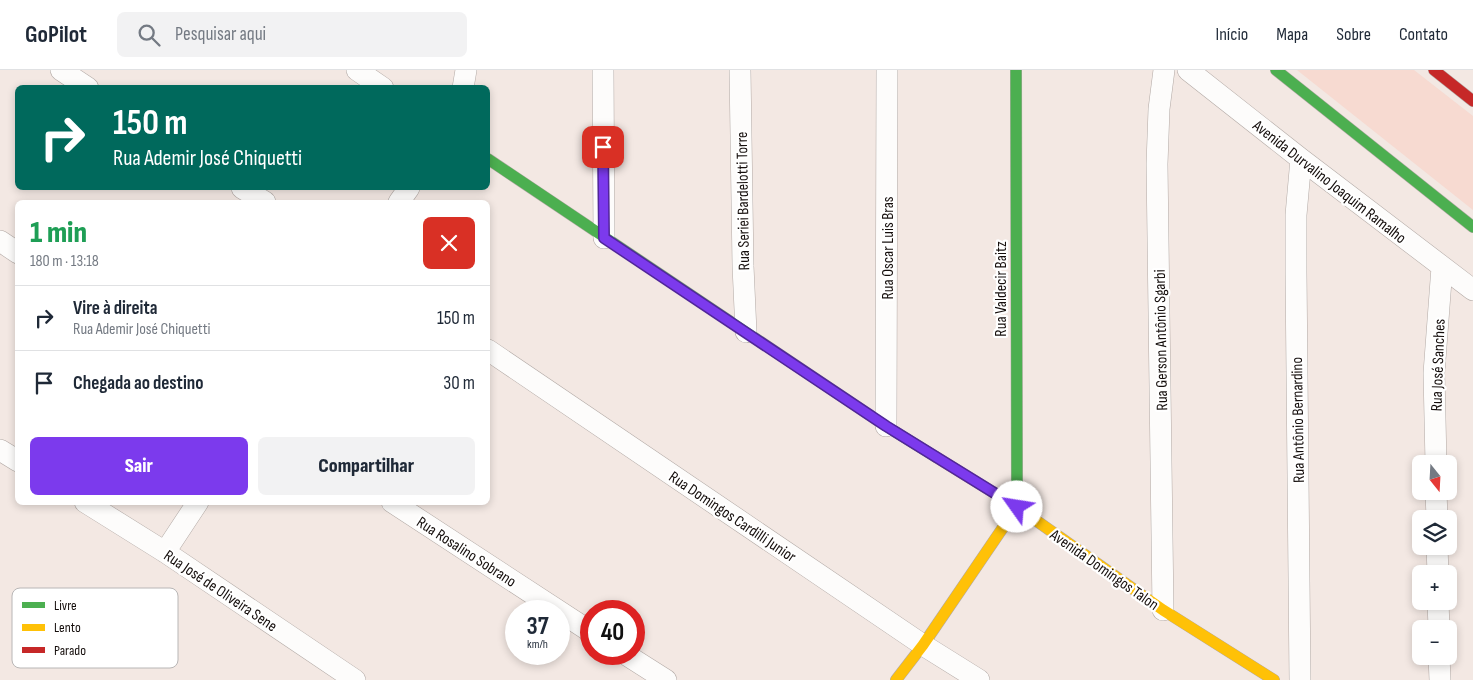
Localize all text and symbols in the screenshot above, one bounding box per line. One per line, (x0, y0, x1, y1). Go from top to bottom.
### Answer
search box (117, 12, 467, 57)
text: GoPilot (25, 20, 87, 49)
icon: search (135, 21, 163, 49)
text: Pesquisar aqui (175, 23, 266, 46)
text: Início (1216, 24, 1248, 45)
text: Mapa (1276, 24, 1308, 45)
text: Sobre (1336, 24, 1371, 45)
text: Contato (1399, 24, 1448, 45)
text: 150 m (113, 102, 187, 145)
icon: right (30, 105, 95, 170)
street label: Avenida Durvalino Joaquim Ramalho (1248, 116, 1410, 248)
pin (582, 126, 624, 168)
street label: Rua Seriei Bardelotti Torre (733, 131, 754, 270)
icon: arrive (589, 133, 617, 161)
text: Rua Ademir José Chiquetti (113, 145, 302, 172)
street label: Rua Oscar Luis Bras (879, 196, 898, 300)
text: 1 min (30, 215, 87, 251)
button: close (423, 217, 475, 269)
street label: Rua Valdecir Baitz (992, 241, 1011, 337)
text: 180 m · 13:18 (30, 252, 99, 271)
street label: Rua Gerson Antônio Sgarbi (1151, 269, 1172, 411)
text: Vire à direita (73, 297, 157, 320)
icon: right (30, 304, 58, 332)
text: 150 m (437, 307, 475, 330)
street label: Rua José Sanches (1427, 318, 1450, 412)
text: Rua Ademir José Chiquetti (73, 320, 211, 339)
street label: Rua Antônio Bernardino (1288, 357, 1309, 483)
icon: arrive (30, 369, 58, 397)
text: Chegada ao destino (73, 372, 203, 395)
text: 30 m (443, 372, 475, 395)
button: Sair (30, 437, 248, 495)
button: Compartilhar (258, 437, 475, 495)
north arrow (1412, 455, 1458, 500)
map controls (1412, 455, 1457, 665)
street label: Rua Domingos Cardilli Junior (665, 468, 800, 567)
position arrow (990, 480, 1042, 532)
button: layers (1412, 510, 1457, 555)
street label: Rua Rosalino Sobrano (413, 513, 520, 592)
street label: Avenida Domingos Talon (1045, 525, 1162, 615)
street label: Rua José de Oliveira Sene (160, 546, 280, 636)
button: + (1412, 565, 1457, 610)
legend (12, 588, 178, 668)
text: Livre (54, 597, 77, 614)
speed limit sign: 40 (580, 600, 645, 665)
text: 37 (526, 611, 549, 642)
text: Lento (54, 619, 81, 636)
button: − (1412, 620, 1457, 665)
text: km/h (527, 637, 548, 652)
text: Parado (54, 642, 86, 659)

